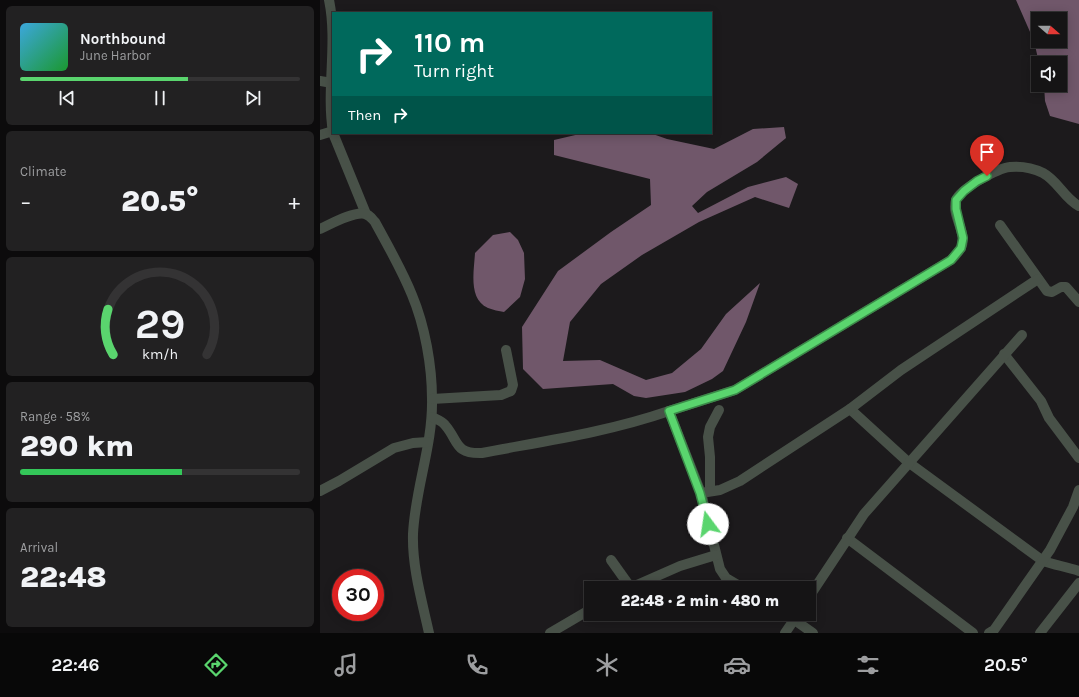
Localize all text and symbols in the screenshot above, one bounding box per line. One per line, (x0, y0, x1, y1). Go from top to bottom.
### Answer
north arrow (1031, 12, 1067, 48)
map controls (1031, 12, 1067, 92)
text: 110 m (414, 26, 485, 59)
icon: right (348, 28, 400, 80)
text: Northbound (80, 30, 166, 48)
text: June Harbor (80, 48, 151, 63)
button: sound (1031, 56, 1067, 92)
text: Turn right (414, 60, 494, 82)
icon: previous (56, 87, 78, 109)
icon: pause (149, 87, 171, 109)
icon: next (242, 87, 264, 109)
icon: right (389, 104, 411, 126)
text: Then (348, 106, 381, 124)
pin (970, 135, 1004, 176)
icon: arrive (976, 141, 998, 163)
text: Climate (20, 164, 66, 179)
text: 20.5° (121, 183, 199, 219)
text: − (20, 189, 32, 215)
text: + (288, 189, 300, 215)
text: 29 (135, 299, 185, 347)
text: km/h (142, 345, 178, 362)
text: Range · 58% (20, 409, 90, 424)
text: 290 km (20, 428, 134, 464)
position arrow (687, 503, 729, 545)
text: Arrival (20, 540, 58, 555)
text: 22:48 (20, 559, 107, 595)
speed limit sign: 30 (332, 569, 384, 621)
text: 22:48 · 2 min · 480 m (621, 592, 779, 610)
icon: directions (202, 651, 230, 679)
icon: music (332, 651, 360, 679)
icon: phone (463, 651, 491, 679)
icon: climate (593, 651, 621, 679)
icon: car (723, 651, 751, 679)
icon: filters (854, 651, 882, 679)
text: 22:46 (51, 654, 99, 676)
text: 20.5° (984, 654, 1028, 676)

